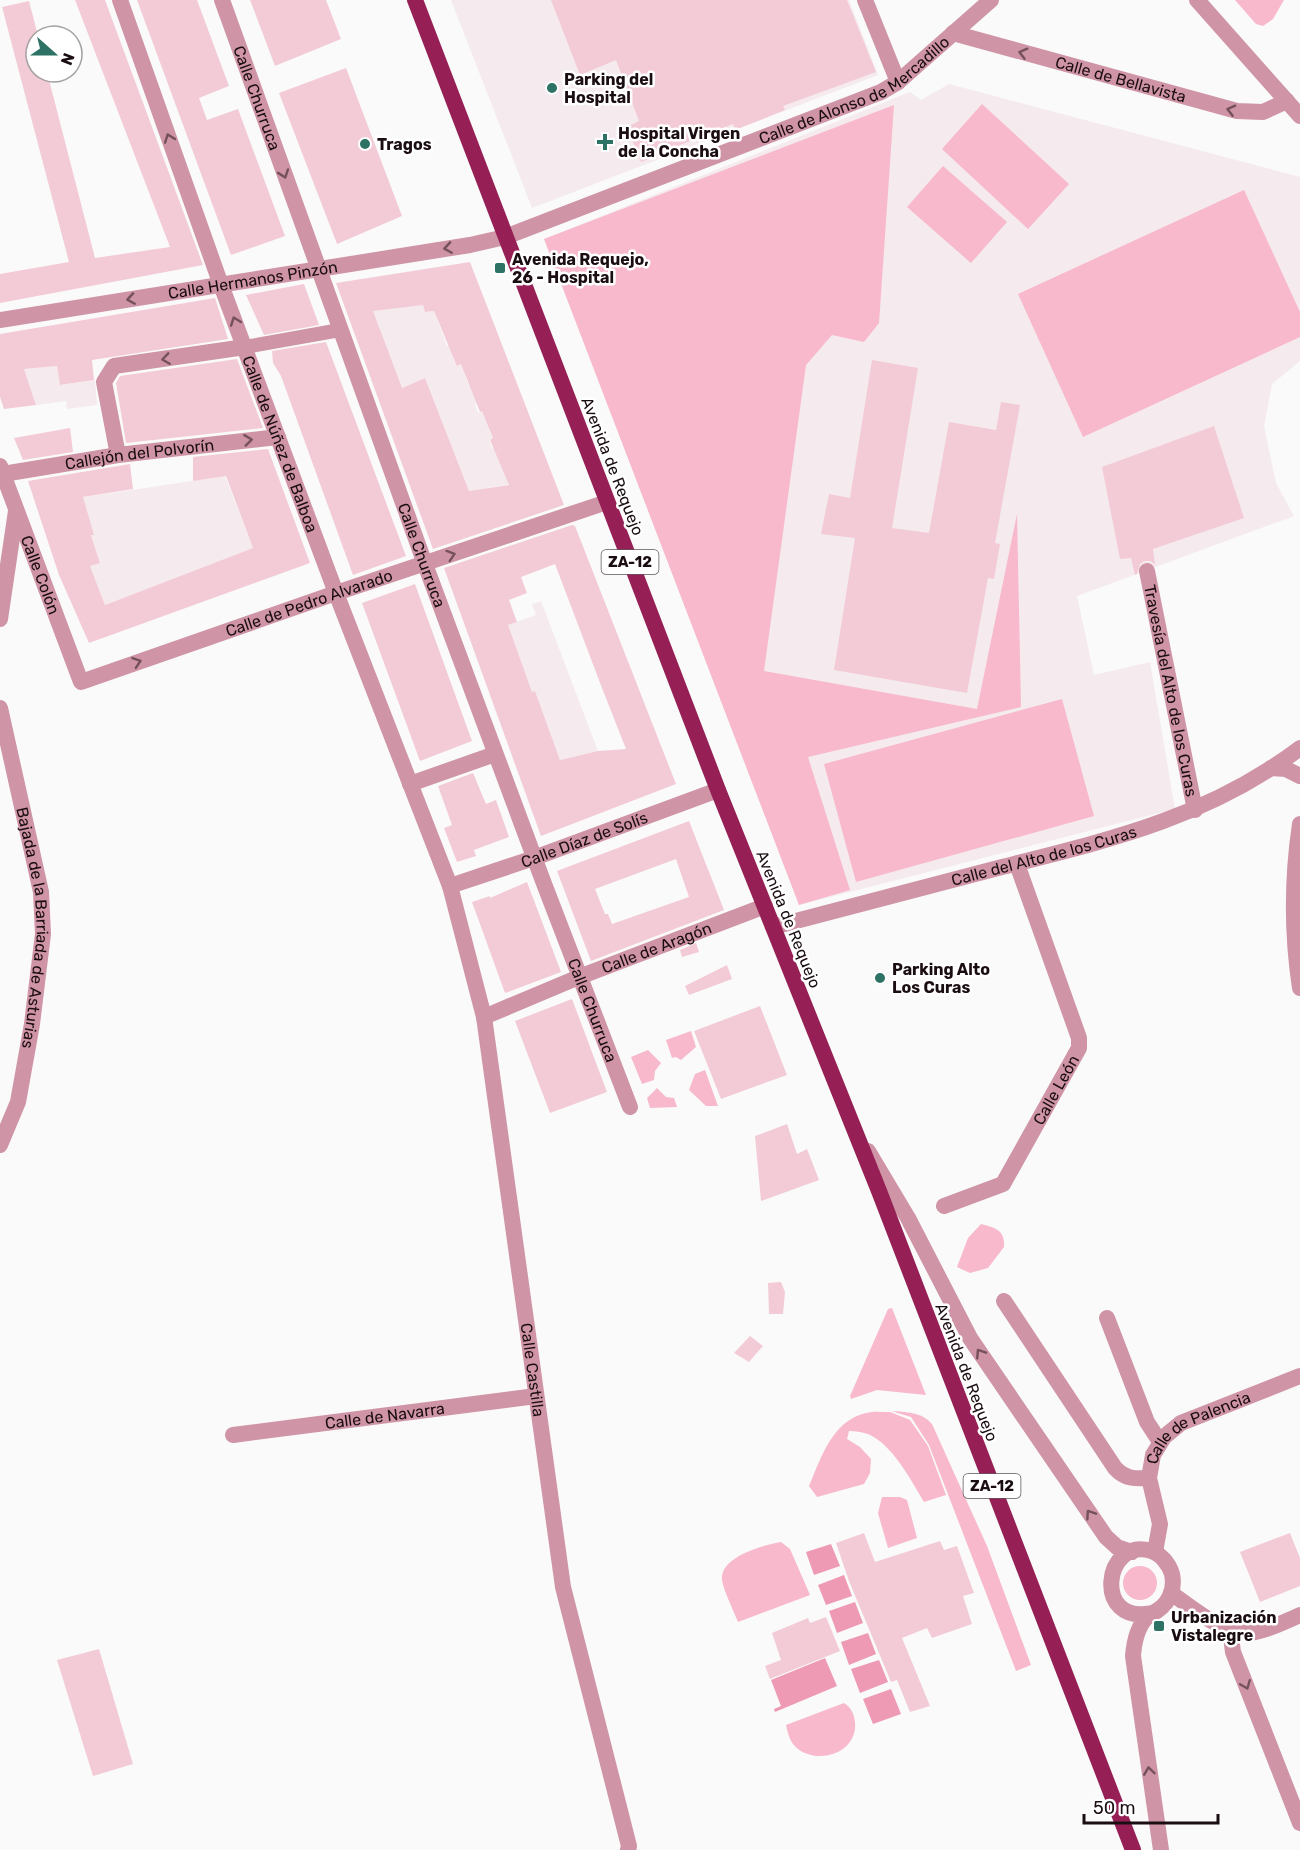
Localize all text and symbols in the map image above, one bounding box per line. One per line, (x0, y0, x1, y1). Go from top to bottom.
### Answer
north arrow (24, 24, 84, 84)
street label: Calle de Alonso de Mercadillo (756, 32, 953, 148)
street label: Calle Churruca (229, 43, 284, 153)
one-way arrow (1018, 47, 1028, 60)
text: N (57, 50, 78, 68)
street label: Calle de Bellavista (1053, 53, 1188, 107)
place label: Parking del Hospital (564, 70, 653, 107)
marker: Parking del Hospital (545, 81, 559, 95)
one-way arrow (1227, 104, 1237, 117)
place label: Hospital Virgen de la Concha (618, 124, 740, 161)
one-way arrow (163, 133, 176, 143)
marker: Hospital Virgen de la Concha (596, 133, 614, 151)
place label: Tragos (377, 135, 432, 154)
marker: Tragos (358, 137, 372, 151)
one-way arrow (277, 168, 290, 179)
one-way arrow (443, 241, 453, 254)
place label: Avenida Requejo, 26 - Hospital (512, 250, 649, 287)
street label: Calle Hermanos Pinzón (167, 257, 339, 303)
marker: Avenida Requejo, 26 - Hospital (493, 261, 507, 275)
one-way arrow (126, 292, 136, 305)
one-way arrow (230, 316, 242, 327)
one-way arrow (162, 352, 171, 364)
street label: Calle de Núñez de Balboa (238, 353, 322, 535)
street label: Avenida de Requejo (577, 394, 648, 538)
street label: Callejón del Polvorín (64, 435, 215, 474)
one-way arrow (243, 435, 253, 447)
street label: Calle Churruca (394, 500, 449, 610)
street label: Calle Colón (17, 533, 64, 617)
one-way arrow (445, 549, 456, 562)
road number: ZA-12 (602, 550, 658, 574)
street label: Calle de Pedro Alvarado (223, 566, 395, 641)
street label: Travesía del Alto de los Curas (1140, 583, 1201, 798)
one-way arrow (131, 657, 142, 670)
street label: Bajada de la Barriada de Asturias (12, 805, 52, 1050)
street label: Calle Díaz de Solís (519, 808, 650, 872)
street label: Calle del Alto de los Curas (949, 822, 1139, 890)
street label: Avenida de Requejo (752, 848, 825, 991)
street label: Calle de Aragón (599, 918, 714, 977)
street label: Calle Churruca (564, 956, 621, 1065)
place label: Parking Alto Los Curas (892, 960, 990, 997)
marker: Parking Alto Los Curas (873, 971, 887, 985)
street label: Calle León (1029, 1052, 1083, 1128)
street label: Avenida de Requejo (931, 1300, 1002, 1444)
street label: Calle Castilla (516, 1322, 548, 1418)
one-way arrow (976, 1349, 987, 1360)
street label: Calle de Palencia (1143, 1388, 1253, 1466)
street label: Calle de Navarra (324, 1399, 446, 1433)
road number: ZA-12 (964, 1474, 1020, 1498)
one-way arrow (1086, 1510, 1097, 1521)
place label: Urbanización Vistalegre (1171, 1608, 1277, 1645)
marker: Urbanización Vistalegre (1152, 1619, 1166, 1633)
one-way arrow (1239, 1678, 1251, 1689)
one-way arrow (1144, 1767, 1156, 1776)
scale bar (1084, 1787, 1218, 1825)
text: 50 m (1093, 1797, 1136, 1819)

